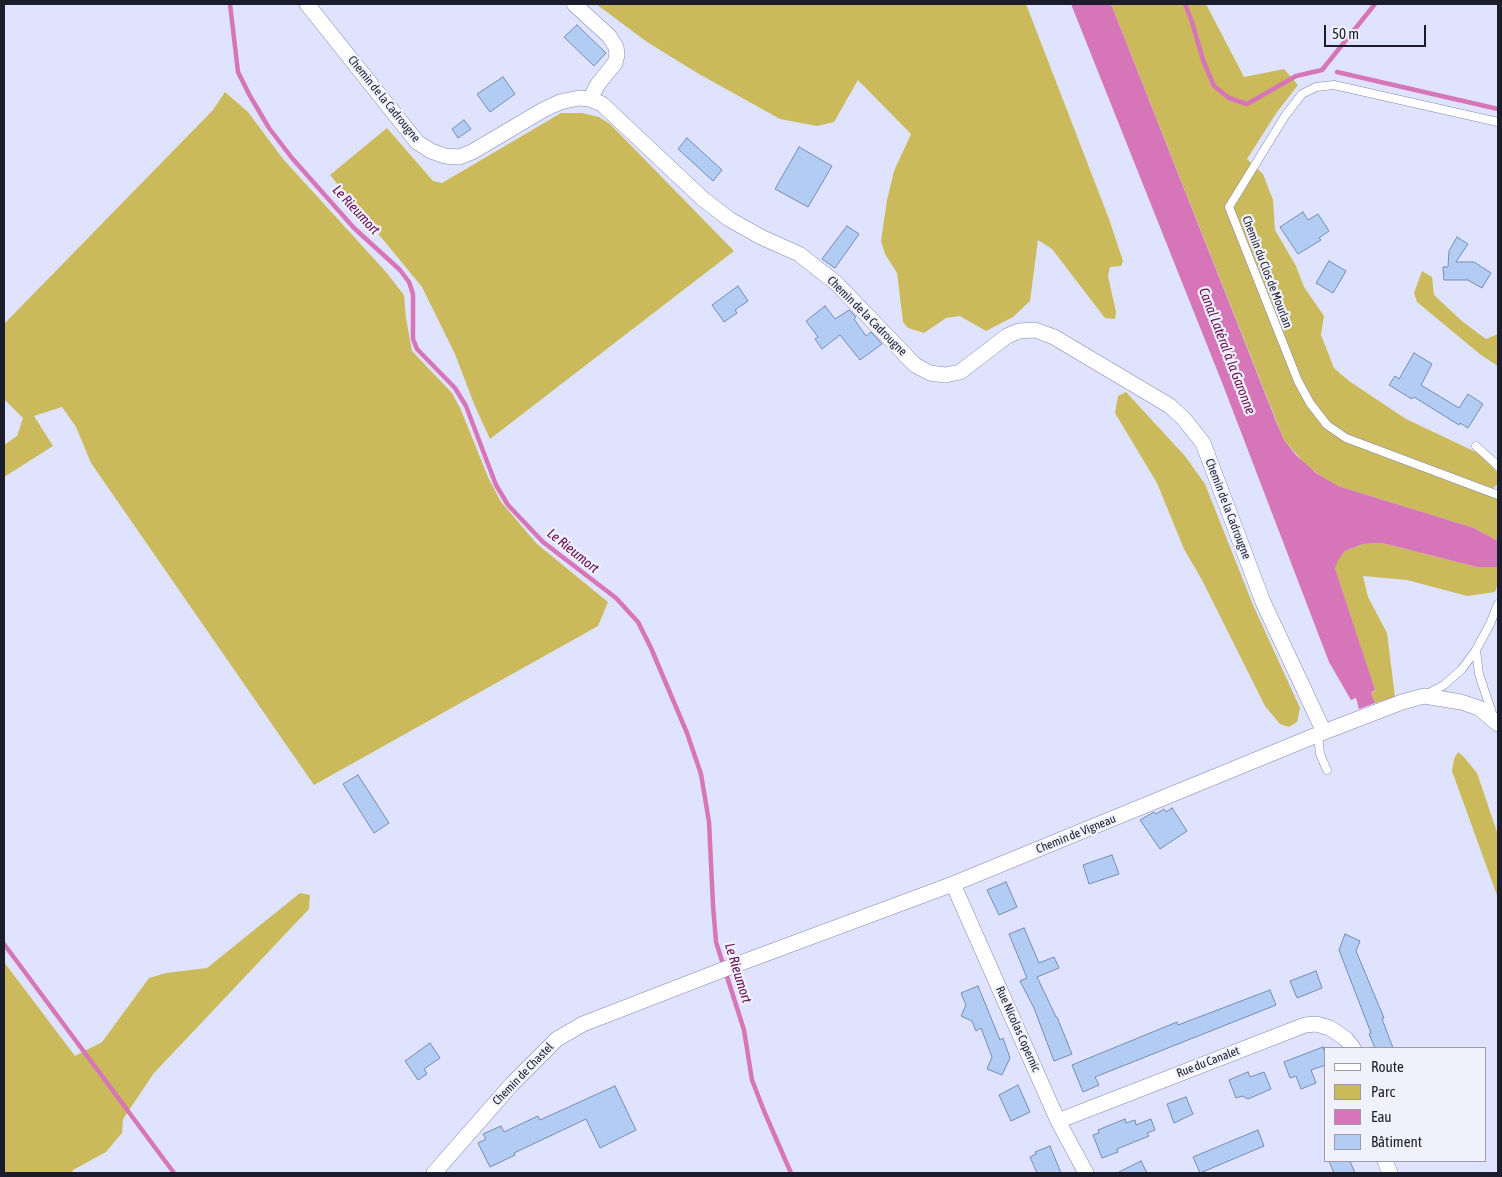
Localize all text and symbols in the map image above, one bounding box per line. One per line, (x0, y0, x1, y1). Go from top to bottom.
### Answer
scale bar (1327, 15, 1430, 47)
text: 50 m (1332, 25, 1359, 42)
street label: Chemin de la Cadrougne (345, 53, 423, 145)
water label: Le Rieumort (329, 182, 383, 238)
street label: Chemin du Clos de Mourlan (1239, 214, 1295, 330)
street label: Chemin de la Cadrougne (824, 273, 910, 359)
water label: Canal Latéral à la Garonne (1195, 285, 1259, 417)
street label: Chemin de la Cadrougne (1202, 457, 1254, 561)
water label: Le Rieumort (544, 525, 602, 577)
street label: Chemin de Vigneau (1034, 811, 1118, 857)
water label: Le Rieumort (721, 941, 755, 1005)
street label: Rue Nicolas Copernic (993, 984, 1043, 1074)
street label: Chemin de Chastel (490, 1040, 556, 1108)
street label: Rue du Canalet (1174, 1043, 1242, 1081)
legend (1324, 1047, 1487, 1162)
text: Route (1371, 1058, 1404, 1075)
text: Parc (1371, 1083, 1395, 1100)
text: Eau (1371, 1108, 1392, 1125)
text: Bâtiment (1371, 1133, 1422, 1150)

